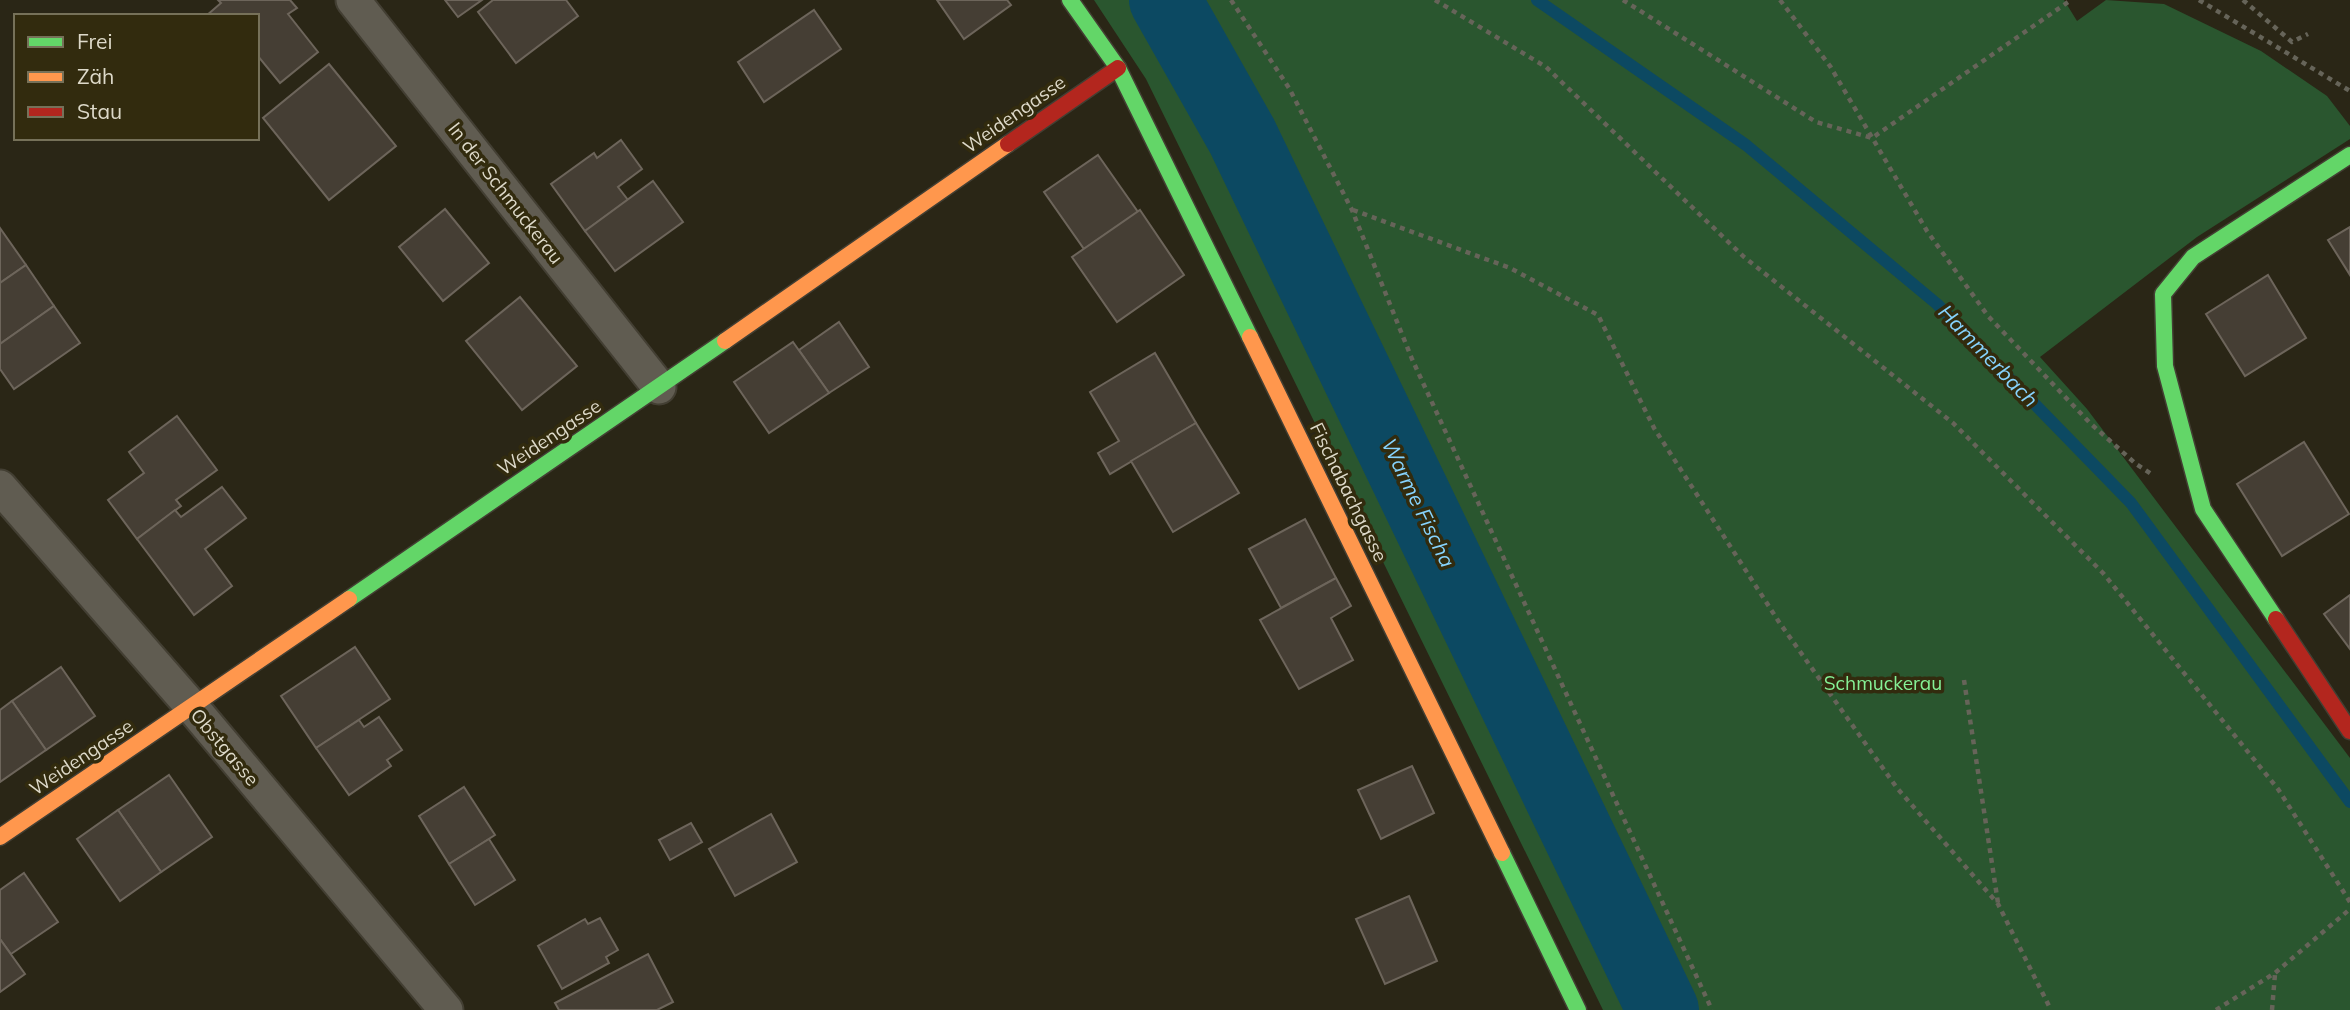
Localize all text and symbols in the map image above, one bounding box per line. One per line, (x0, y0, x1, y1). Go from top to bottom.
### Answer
legend (14, 14, 259, 140)
text: Frei (77, 28, 113, 54)
text: Zäh (77, 63, 114, 89)
street label: Weidengasse (958, 70, 1070, 158)
text: Stau (77, 98, 122, 124)
street label: In der Schmuckerau (443, 117, 569, 269)
water label: Hammerbach (1933, 299, 2044, 412)
street label: Weidengasse (493, 394, 605, 480)
street label: Fischabachgasse (1305, 418, 1393, 566)
water label: Warme Fischa (1376, 434, 1461, 571)
park label: Schmuckerau (1824, 671, 1942, 695)
street label: Obstgasse (186, 703, 264, 791)
street label: Weidengasse (25, 714, 137, 800)

